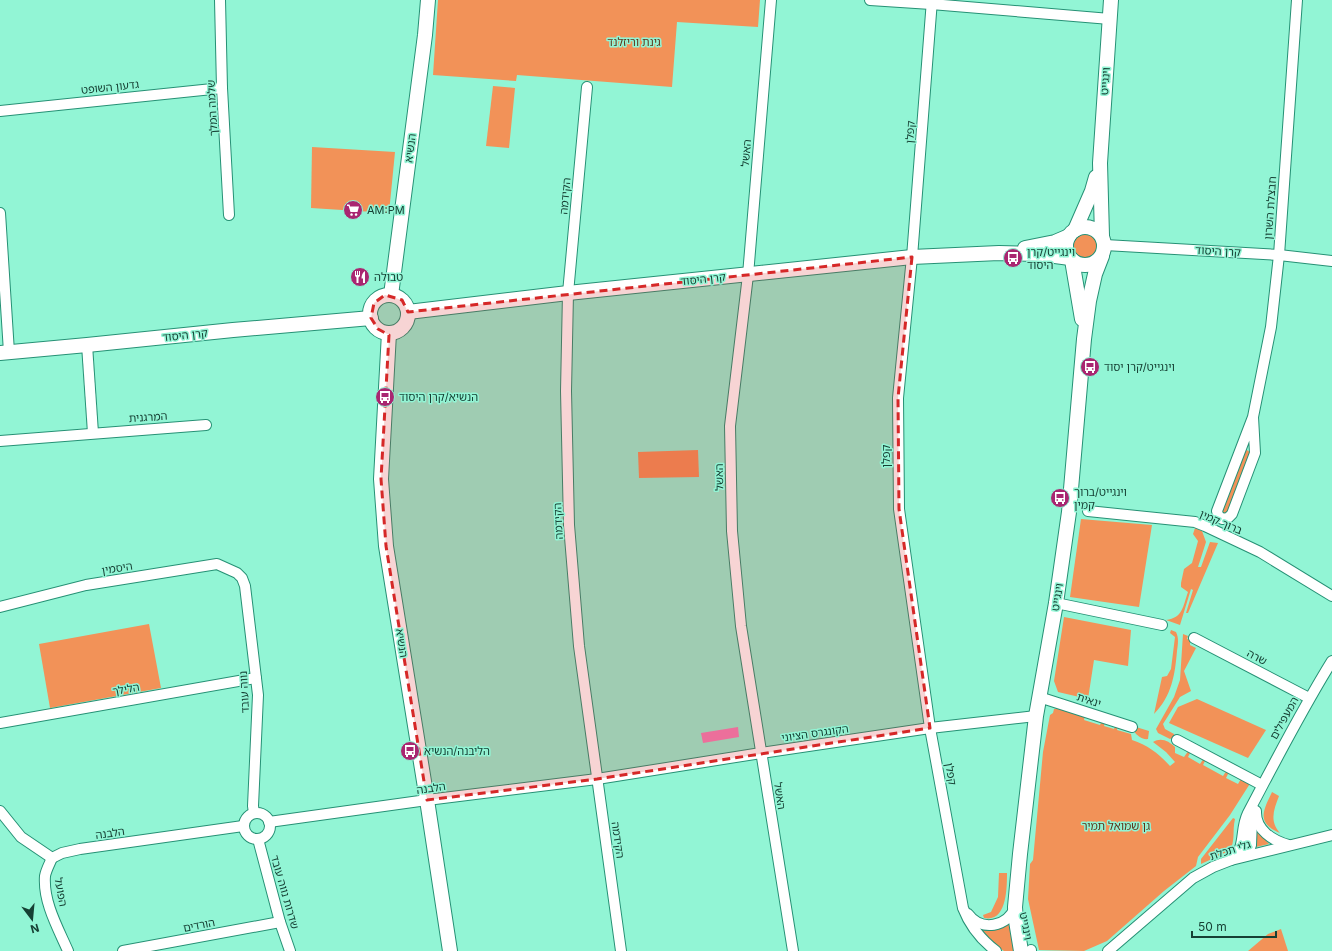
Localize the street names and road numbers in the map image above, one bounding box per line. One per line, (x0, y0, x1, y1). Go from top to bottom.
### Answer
street label: וינגייט (1097, 67, 1113, 95)
street label: גדעון השופט (80, 77, 140, 97)
street label: שלמה המלך (204, 79, 220, 137)
street label: קפלן (902, 120, 918, 144)
street label: הנשיא (401, 133, 419, 163)
street label: האשל (738, 139, 754, 167)
street label: חבצלת השרון (1261, 176, 1279, 240)
street label: הקידמה (556, 177, 574, 215)
street label: קרן היסוד (1195, 243, 1241, 259)
street label: קרן היסוד (680, 270, 727, 288)
street label: קרן היסוד (162, 326, 209, 344)
street label: המרגנית (128, 409, 168, 425)
street label: קפלן (879, 445, 893, 467)
street label: האשל (712, 463, 726, 491)
street label: הקידמה (550, 502, 566, 540)
street label: ברוך קמין (1197, 507, 1245, 537)
street label: היסמין (100, 559, 134, 577)
street label: וינגייט (1048, 582, 1066, 612)
street label: הנשיא (393, 627, 411, 659)
street label: שרה (1245, 646, 1269, 668)
street label: נווה עובד (236, 670, 252, 714)
street label: הלילך (111, 680, 141, 698)
street label: ינאית (1075, 690, 1103, 710)
street label: המעפילים (1267, 694, 1301, 742)
street label: הקונגרס הציוני (780, 721, 850, 745)
street label: קפלן (942, 762, 960, 787)
street label: הלבנה (415, 779, 447, 797)
street label: האשל (771, 781, 789, 811)
street label: הקידמה (608, 821, 628, 859)
street label: הלבנה (94, 824, 126, 842)
street label: גלי תכלת (1208, 837, 1252, 863)
street label: שדרות נווה עובד (268, 854, 302, 930)
street label: הפועל (52, 876, 70, 908)
street label: וינגייט (1016, 911, 1036, 941)
street label: הורדים (182, 915, 216, 935)

